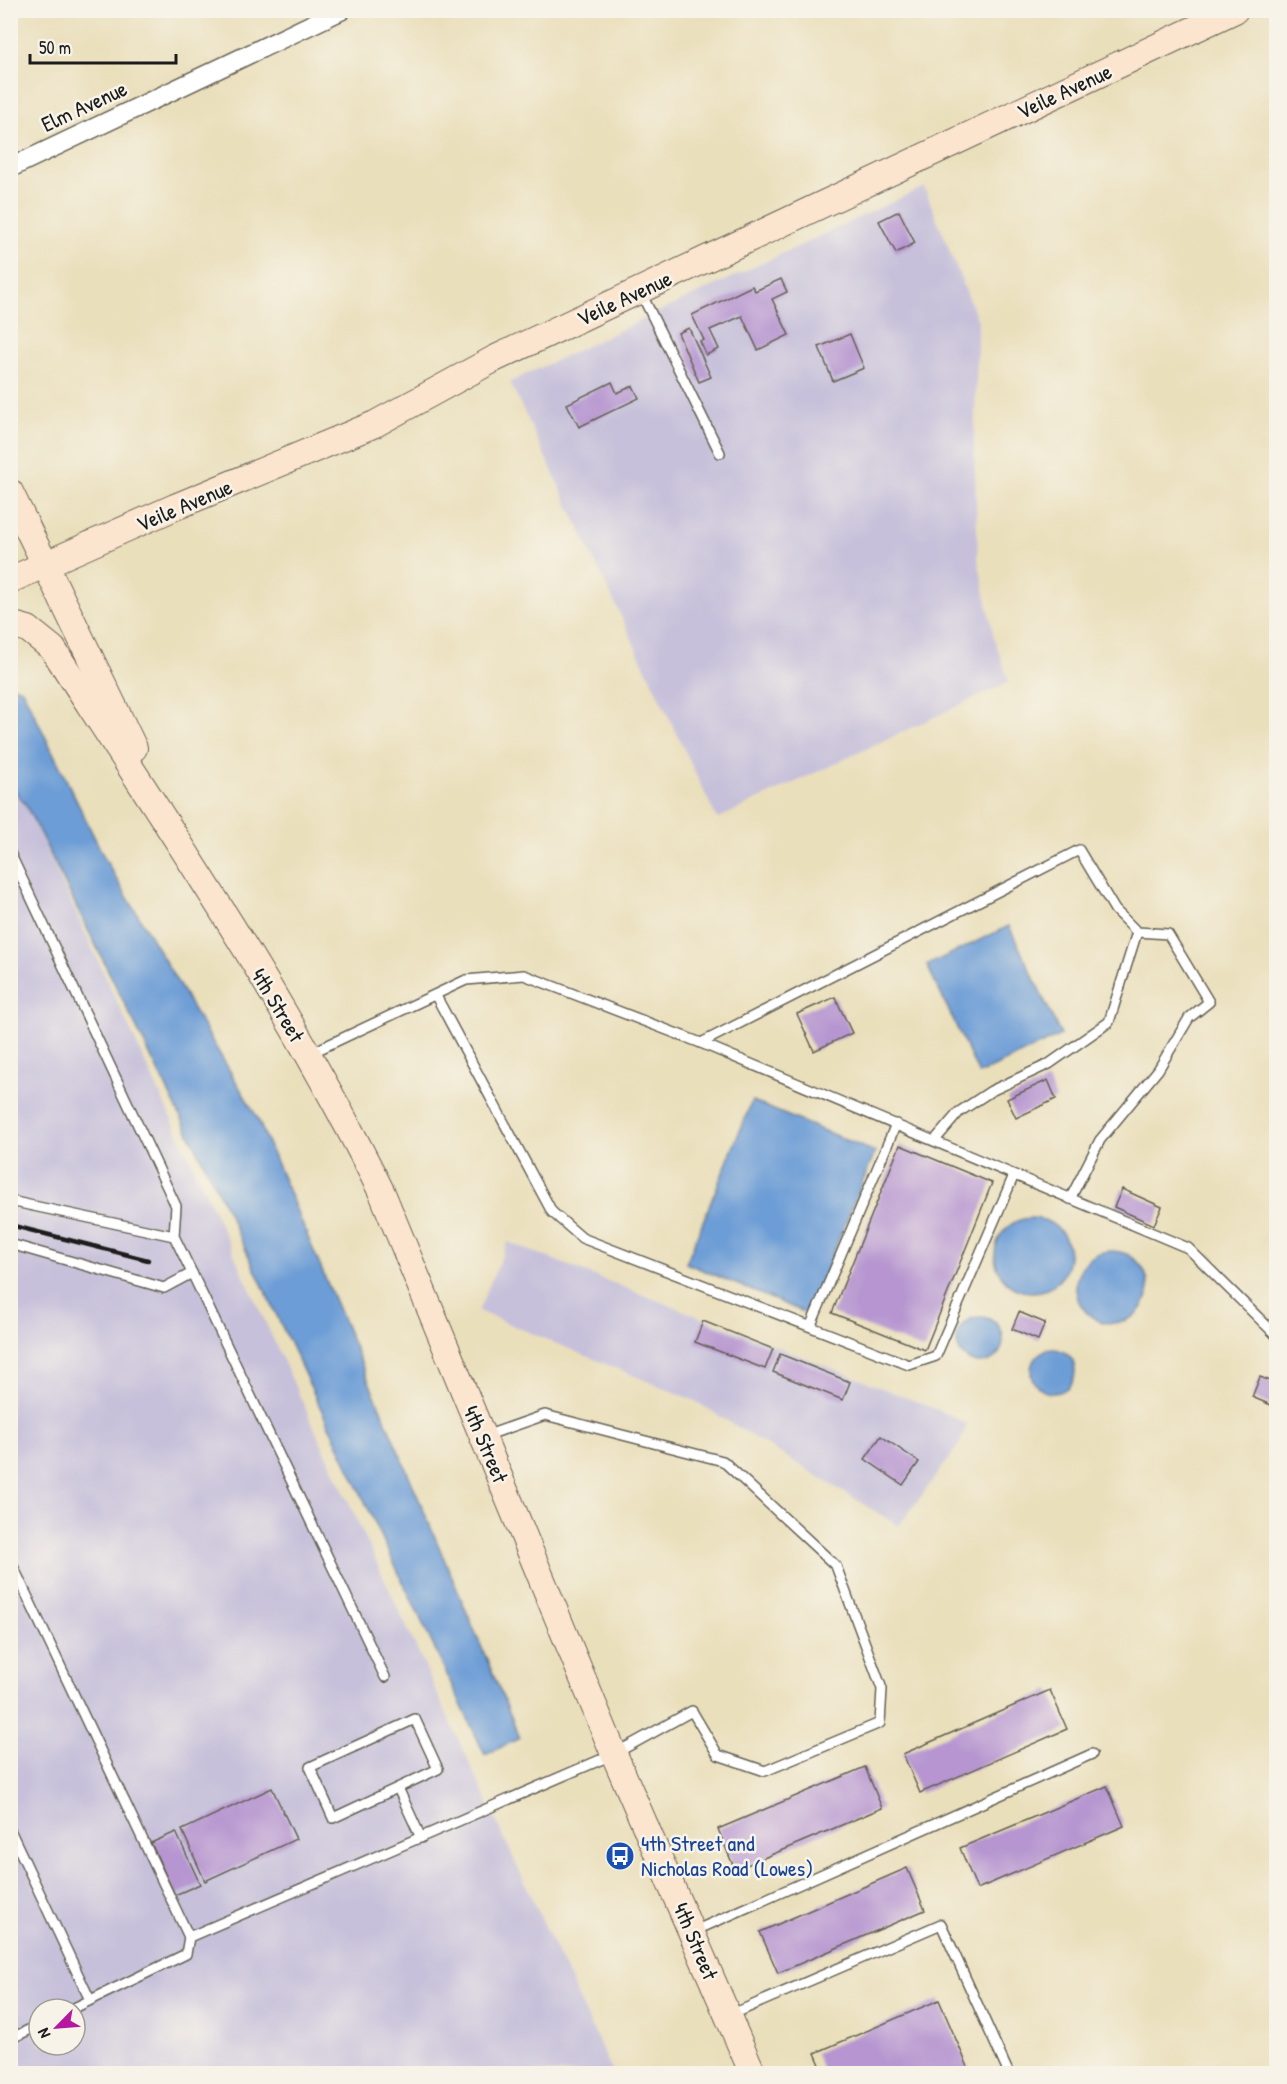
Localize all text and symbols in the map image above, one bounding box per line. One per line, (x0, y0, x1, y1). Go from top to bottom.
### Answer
scale bar (30, 27, 176, 65)
text: 50 m (39, 35, 71, 60)
street label: Veile Avenue (1012, 56, 1117, 126)
street label: Elm Avenue (36, 73, 132, 139)
street label: Veile Avenue (572, 263, 677, 333)
street label: Veile Avenue (131, 471, 237, 539)
street label: 4th Street (244, 962, 312, 1048)
street label: 4th Street (456, 1401, 516, 1488)
place label: 4th Street and Nicholas Road (Lowes) (641, 1828, 813, 1883)
bus stop icon: 4th Street and Nicholas Road (Lowes) (604, 1840, 636, 1872)
street label: 4th Street (666, 1898, 726, 1985)
north arrow (27, 1997, 87, 2057)
text: N (31, 2024, 55, 2042)

